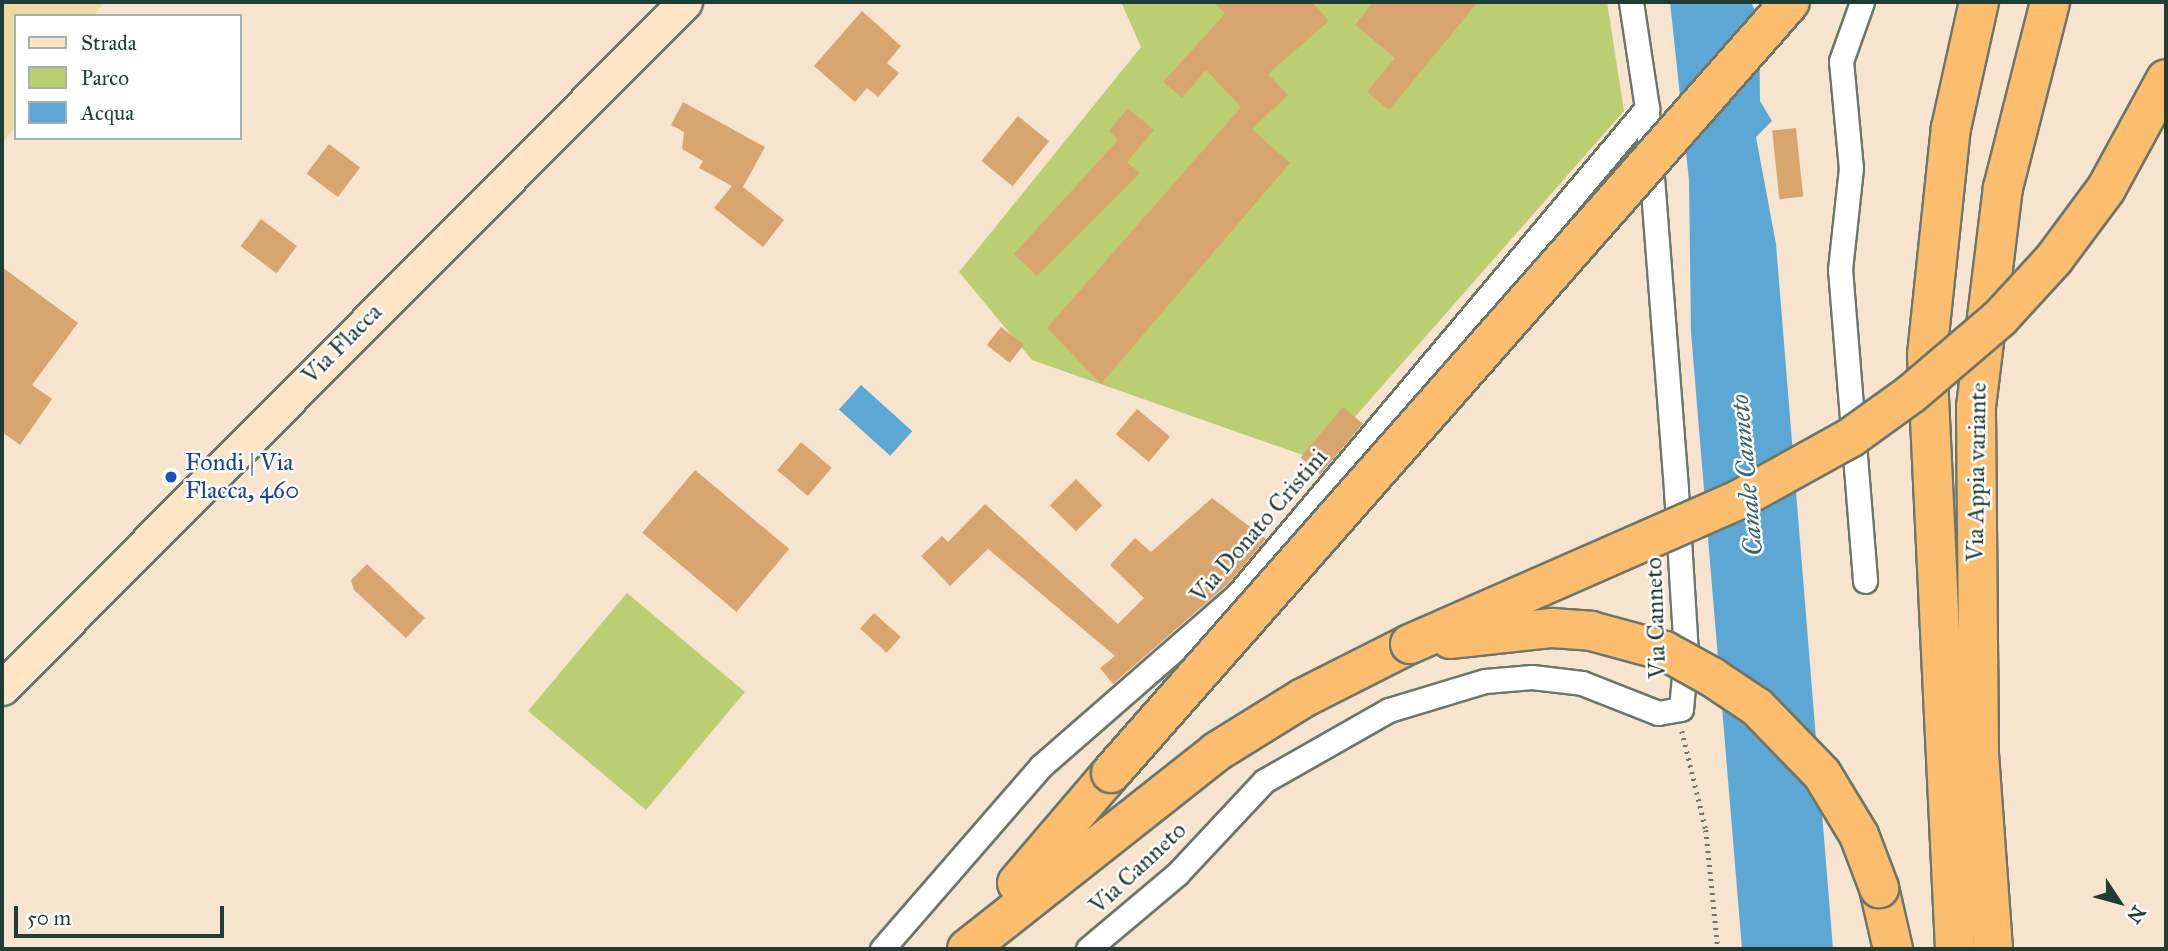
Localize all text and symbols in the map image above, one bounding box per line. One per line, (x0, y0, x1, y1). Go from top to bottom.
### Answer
legend (14, 14, 242, 140)
text: Strada (81, 30, 137, 56)
text: Parco (81, 65, 129, 91)
text: Acqua (81, 100, 134, 126)
street label: Via Flacca (296, 298, 388, 390)
street label: Via Appia variante (1961, 382, 1993, 562)
water label: Canale Canneto (1724, 393, 1770, 557)
street label: Via Donato Cristini (1184, 443, 1334, 609)
place label: Fondi | Via Flacca, 460 (185, 449, 299, 505)
marker: Fondi | Via Flacca, 460 (163, 469, 179, 485)
street label: Via Canneto (1639, 557, 1673, 679)
street label: Via Canneto (1084, 816, 1192, 920)
north arrow (2084, 867, 2154, 937)
scale bar (18, 892, 228, 936)
text: N (2122, 901, 2150, 928)
text: 50 m (27, 905, 71, 931)

